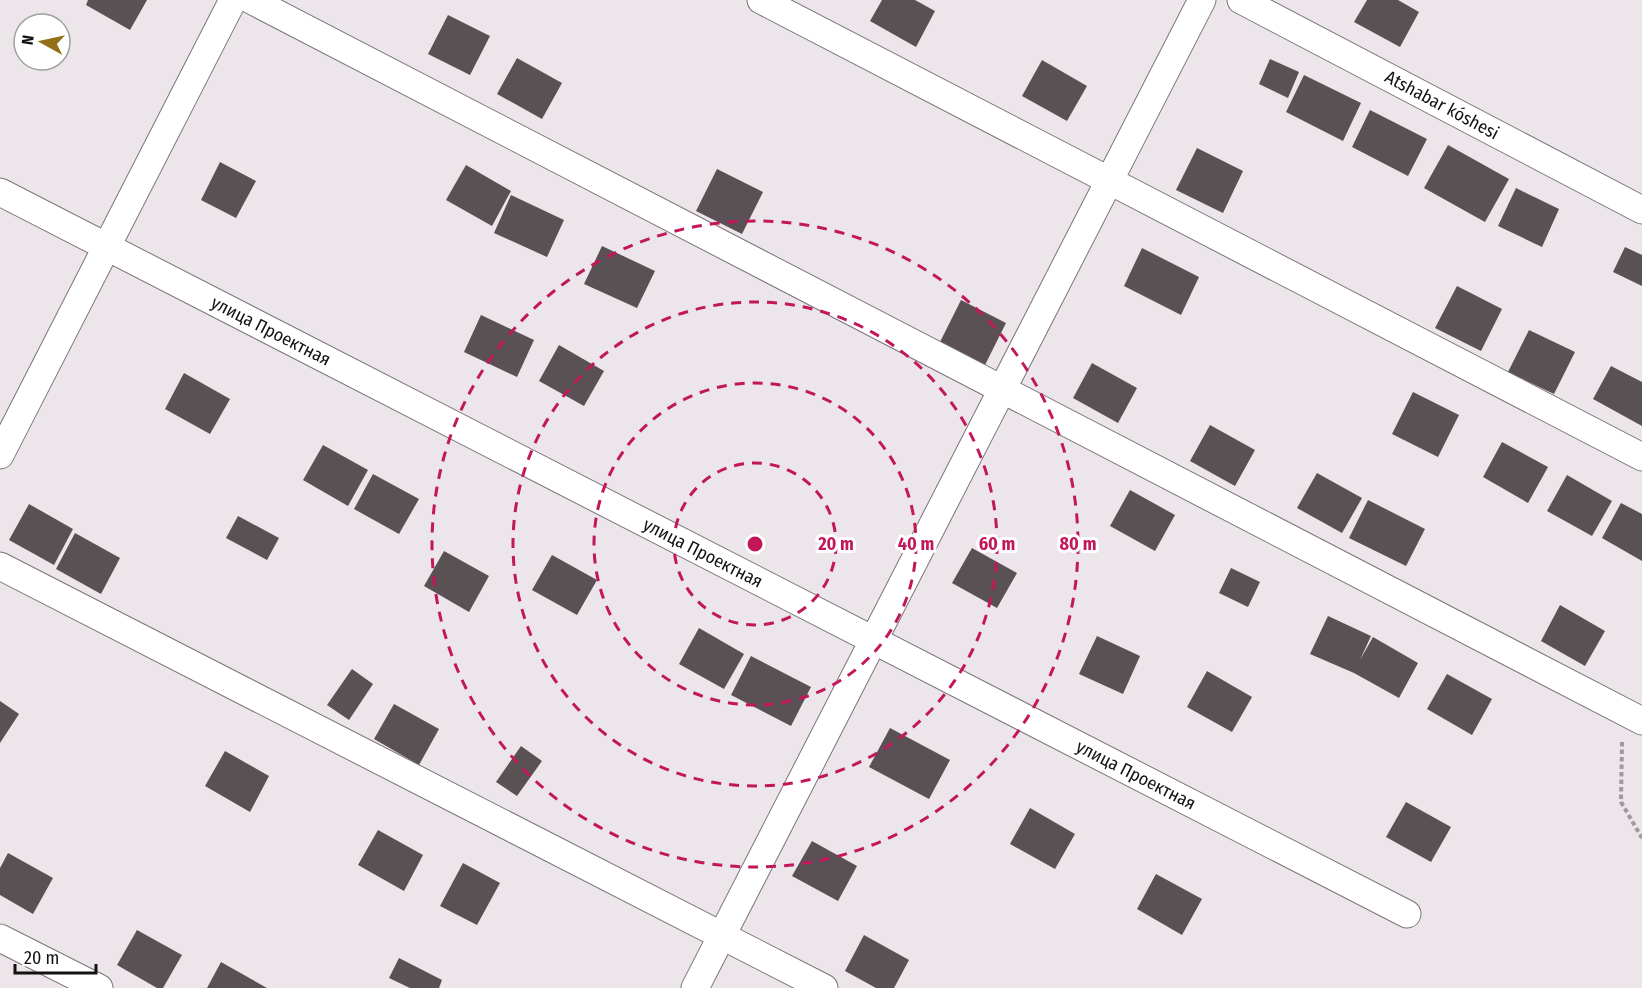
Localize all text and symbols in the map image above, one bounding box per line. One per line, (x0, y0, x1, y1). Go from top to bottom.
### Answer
north arrow (12, 12, 72, 72)
text: N (18, 34, 38, 46)
street label: Atshabar kóshesi (1381, 66, 1503, 144)
street label: улица Проектная (208, 291, 334, 371)
street label: улица Проектная (640, 513, 766, 593)
text: 20 m (817, 533, 854, 555)
text: 40 m (898, 533, 934, 555)
text: 60 m (979, 533, 1015, 555)
text: 80 m (1060, 533, 1096, 555)
centre of rings (745, 534, 765, 554)
street label: улица Проектная (1073, 735, 1199, 815)
scale bar (15, 937, 96, 975)
text: 20 m (24, 947, 59, 969)

